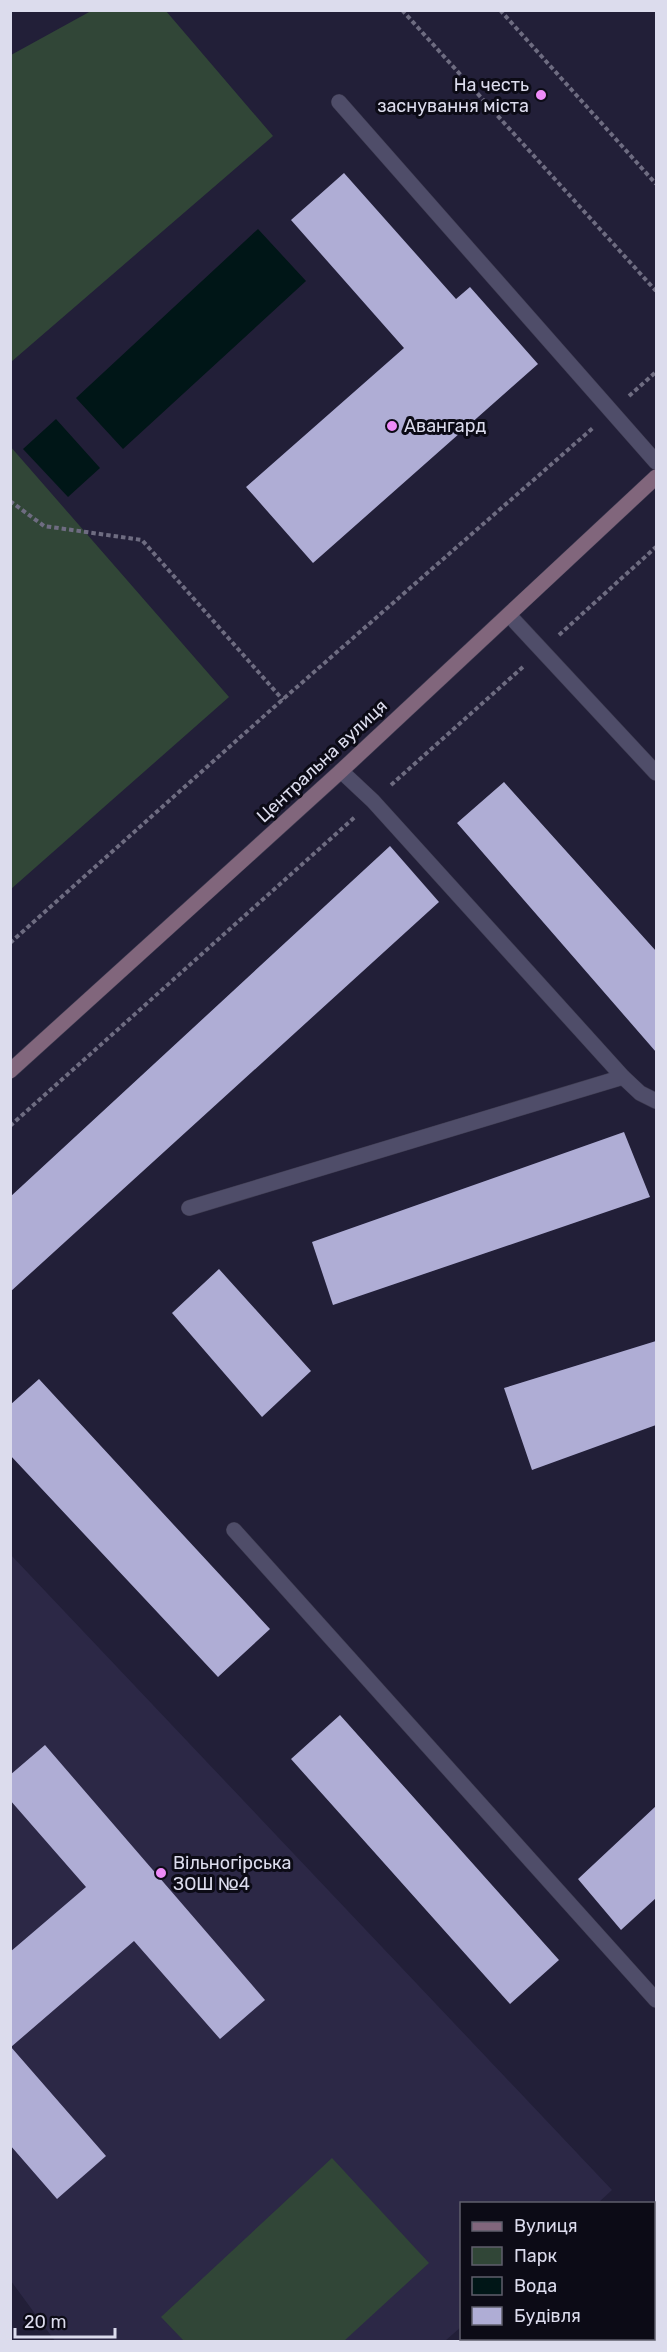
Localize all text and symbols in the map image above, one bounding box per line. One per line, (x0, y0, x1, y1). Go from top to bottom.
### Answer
place label: На честь заснування міста (377, 74, 529, 117)
marker: На честь заснування міста (534, 88, 548, 102)
place label: Авангард (404, 415, 486, 437)
marker: Авангард (385, 419, 399, 433)
street label: Центральна вулиця (252, 695, 392, 827)
place label: Вільногірська ЗОШ №4 (173, 1852, 292, 1895)
marker: Вільногірська ЗОШ №4 (154, 1866, 168, 1880)
legend (460, 2202, 655, 2340)
text: Вулиця (514, 2215, 578, 2237)
text: Парк (514, 2245, 558, 2267)
text: Вода (514, 2275, 557, 2297)
scale bar (15, 2301, 116, 2339)
text: Будівля (514, 2305, 581, 2327)
text: 20 m (24, 2311, 66, 2333)

